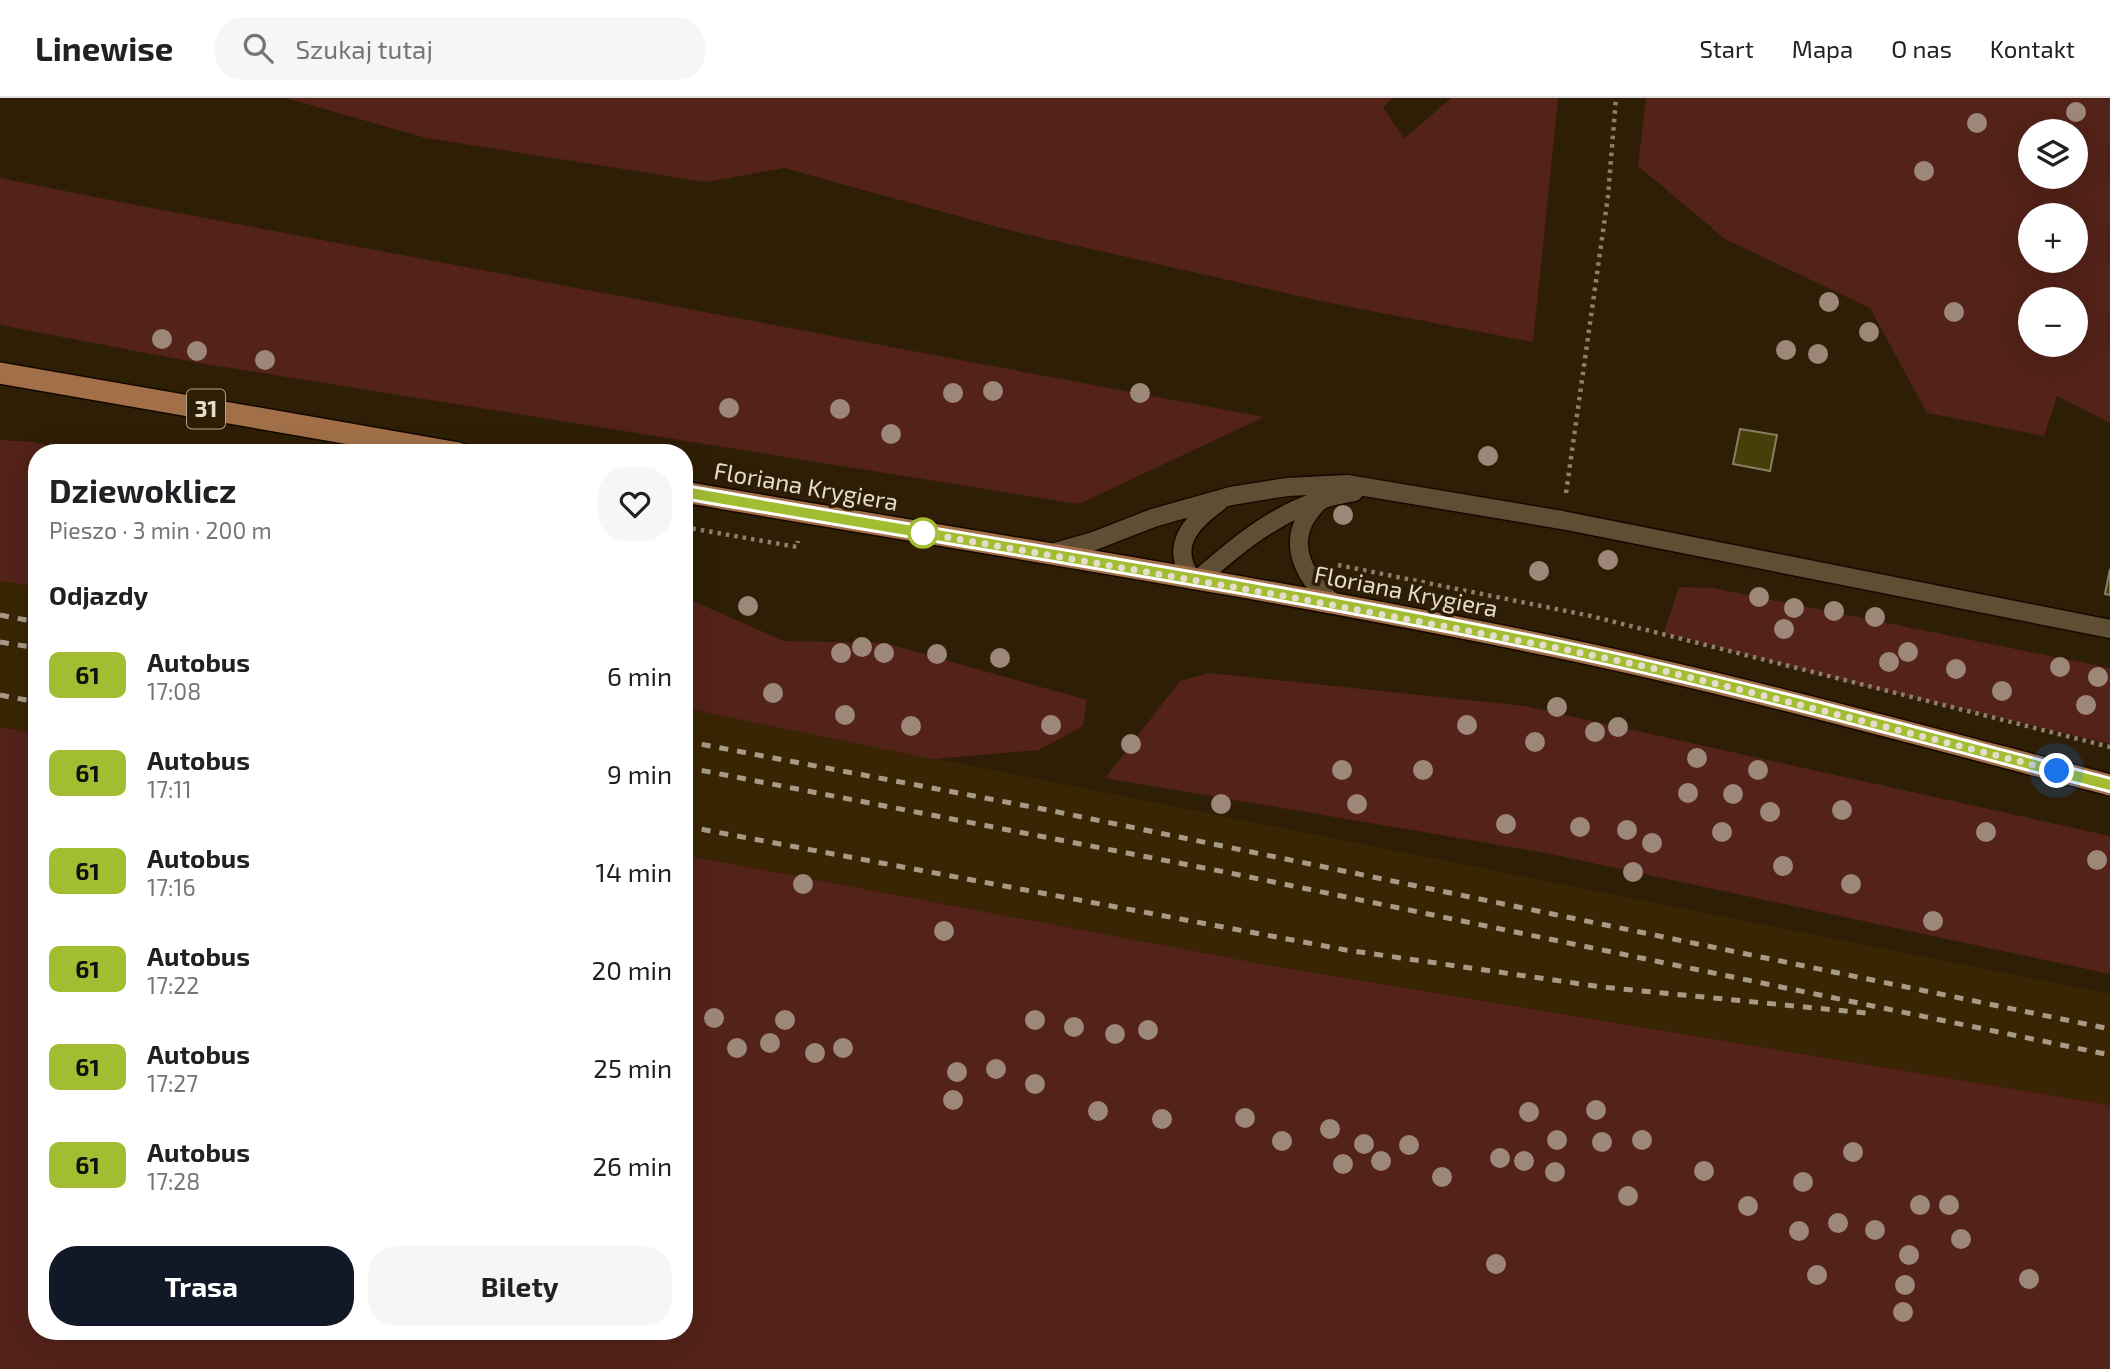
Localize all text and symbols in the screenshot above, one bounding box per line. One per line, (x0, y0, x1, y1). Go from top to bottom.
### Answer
search box (215, 17, 705, 80)
text: Linewise (35, 28, 173, 68)
icon: search (239, 29, 277, 67)
text: Szukaj tutaj (295, 33, 433, 64)
text: Start (1699, 34, 1754, 63)
text: Mapa (1792, 34, 1853, 63)
text: O nas (1891, 34, 1952, 63)
text: Kontakt (1990, 34, 2075, 63)
map controls (2018, 119, 2088, 357)
button: layers (2018, 119, 2088, 189)
button: + (2018, 203, 2088, 273)
button: − (2018, 287, 2088, 357)
road number: 31 (187, 390, 225, 428)
street label: Floriana Krygiera (712, 455, 901, 516)
button: heart (598, 467, 672, 541)
text: Dziewoklicz (49, 470, 236, 510)
text: Pieszo · 3 min · 200 m (49, 516, 272, 544)
unlabelled marker (908, 518, 938, 548)
street label: Floriana Krygiera (1312, 559, 1501, 623)
text: Odjazdy (49, 579, 148, 610)
text: Autobus (147, 646, 250, 677)
text: 61 (75, 660, 100, 689)
text: 6 min (607, 660, 672, 691)
text: 17:08 (147, 677, 201, 705)
text: Autobus (147, 744, 250, 775)
your location (2039, 753, 2074, 788)
text: 61 (75, 758, 100, 787)
text: 9 min (607, 758, 672, 789)
text: 17:11 (147, 775, 192, 803)
text: Autobus (147, 842, 250, 873)
text: 61 (75, 856, 100, 885)
text: 14 min (596, 856, 672, 887)
text: 17:16 (147, 873, 196, 901)
text: Autobus (147, 940, 250, 971)
text: 61 (75, 954, 100, 983)
text: 20 min (592, 954, 672, 985)
text: 17:22 (147, 971, 199, 999)
text: Autobus (147, 1038, 250, 1069)
text: 61 (75, 1052, 100, 1081)
text: 25 min (593, 1052, 672, 1083)
text: 17:27 (147, 1069, 198, 1097)
text: Autobus (147, 1136, 250, 1167)
text: 61 (75, 1150, 100, 1179)
text: 26 min (592, 1150, 672, 1181)
text: 17:28 (147, 1167, 200, 1195)
button: Trasa (49, 1246, 354, 1326)
button: Bilety (368, 1246, 672, 1326)

